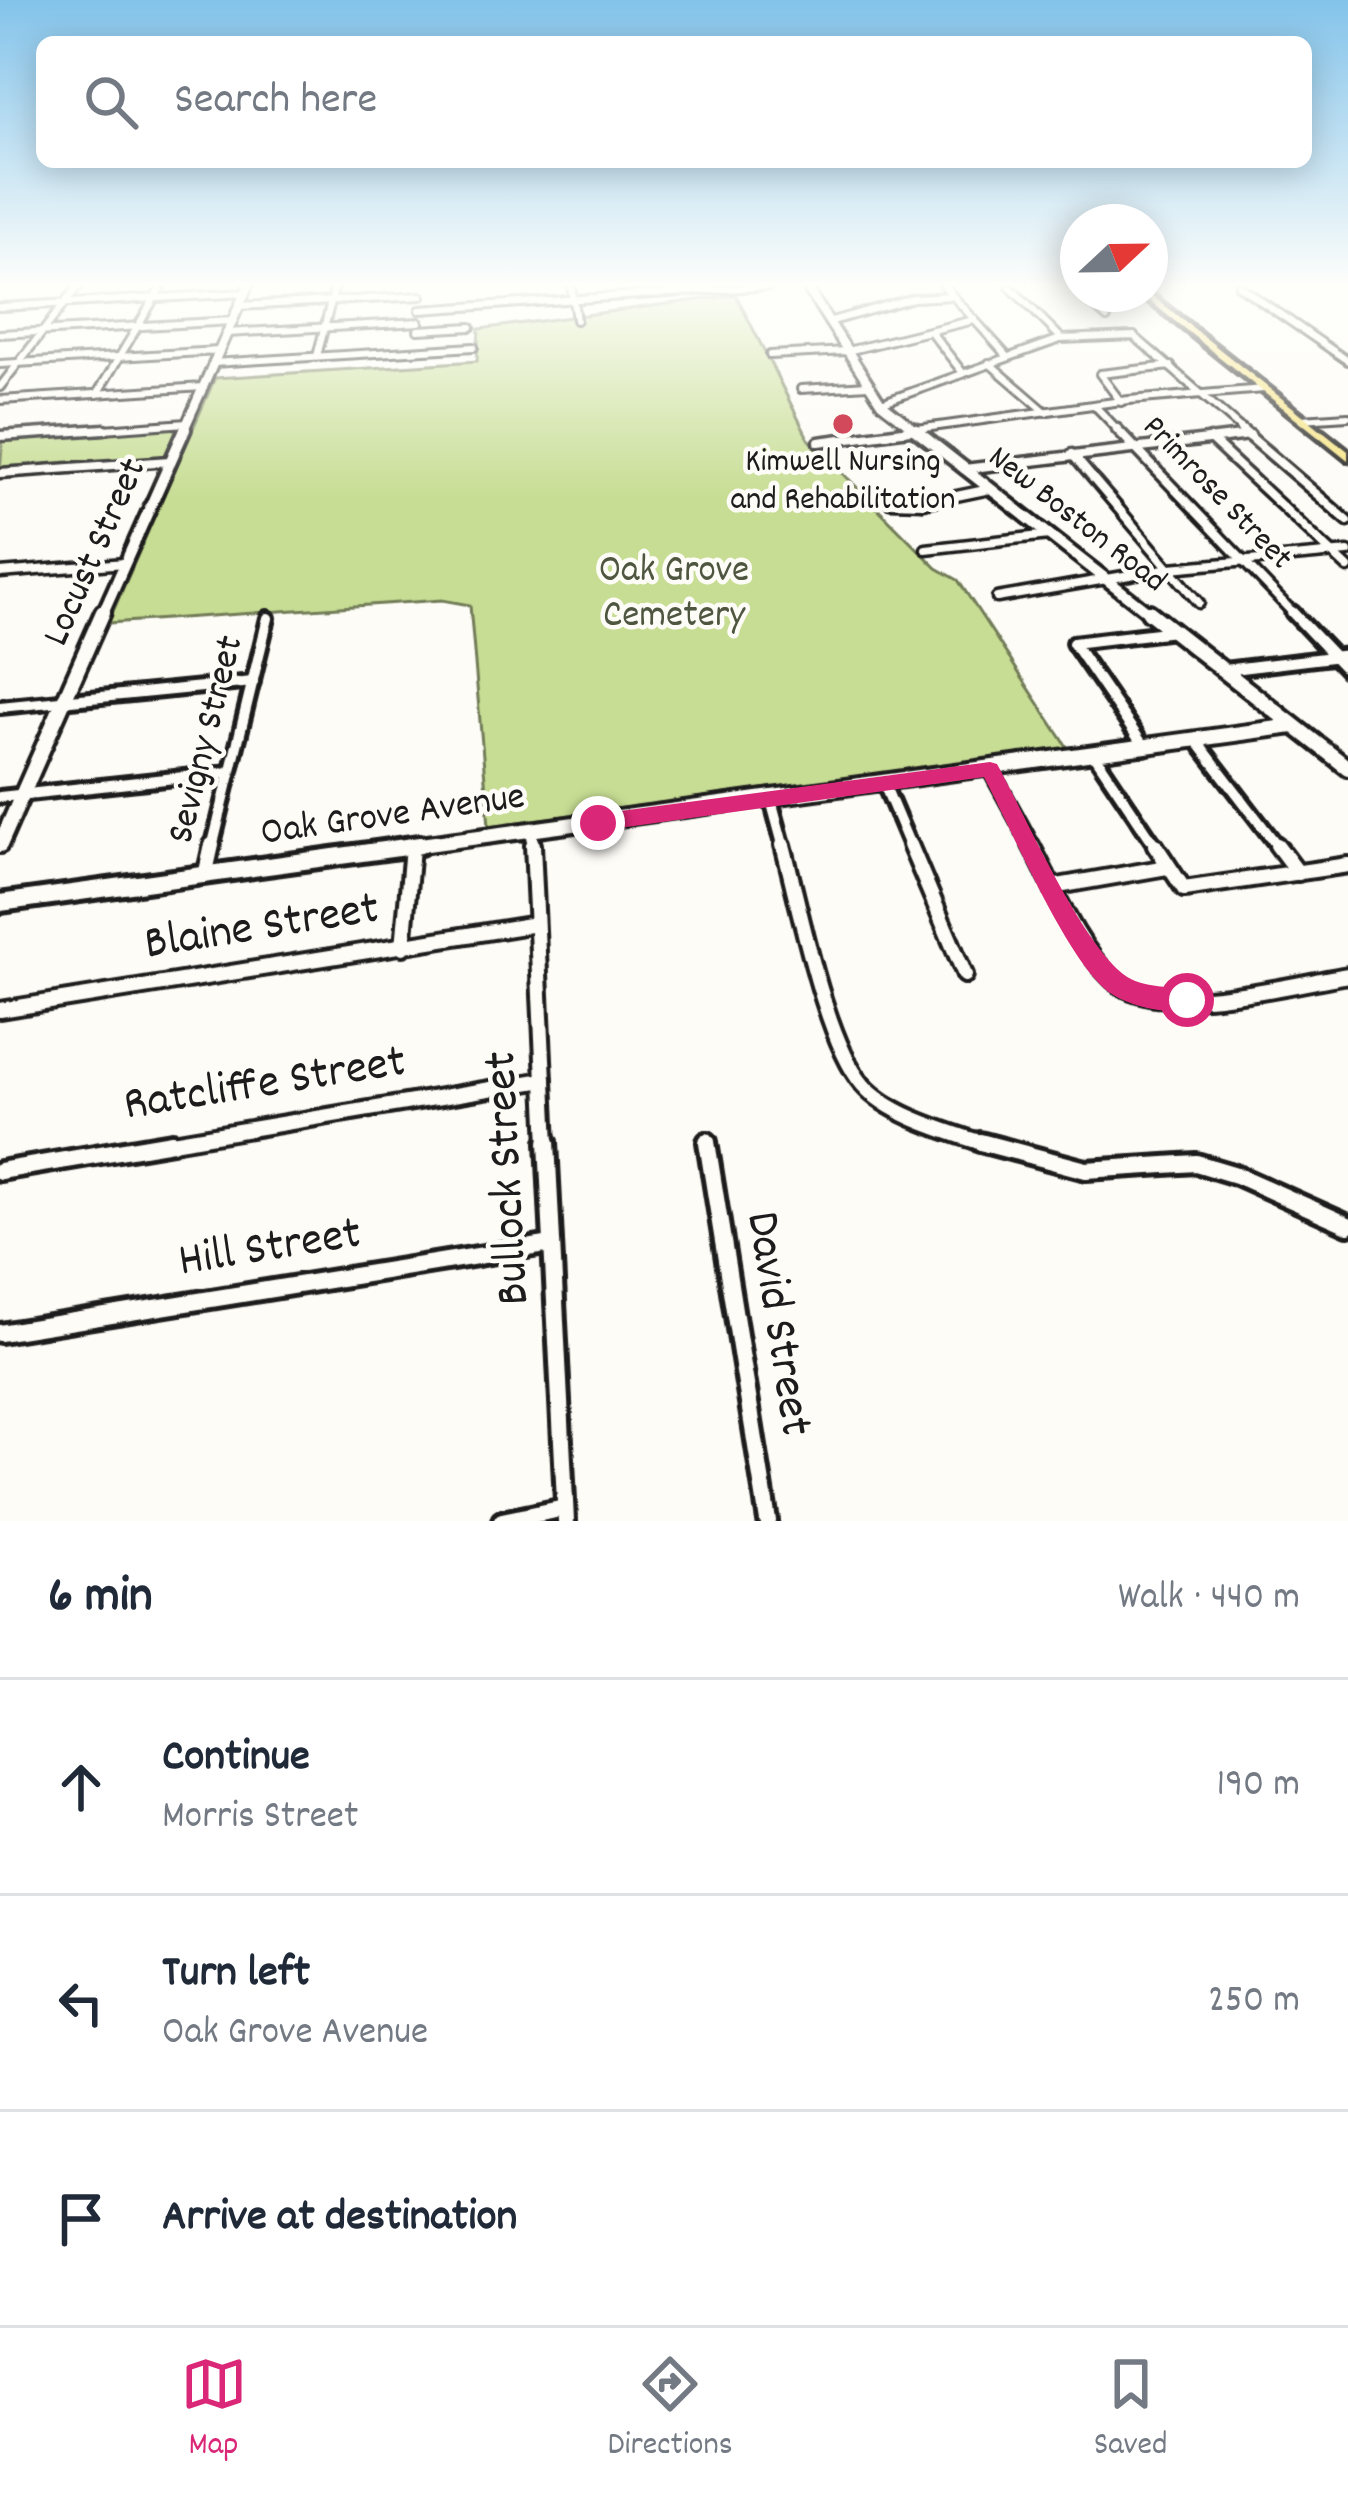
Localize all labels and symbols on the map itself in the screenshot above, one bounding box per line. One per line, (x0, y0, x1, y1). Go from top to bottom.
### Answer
north arrow (1060, 204, 1168, 312)
street label: Primrose Street (1130, 406, 1302, 582)
marker: Kimwell Nursing and Rehabilitation (830, 411, 856, 437)
street label: New Boston Road (977, 436, 1175, 606)
place label: Kimwell Nursing and Rehabilitation (731, 440, 955, 525)
street label: Locust Street (31, 450, 163, 656)
park label: Oak Grove Cemetery (599, 545, 749, 645)
street label: Sevigny Street (156, 630, 260, 850)
street label: Oak Grove Avenue (257, 771, 529, 863)
route end (571, 796, 625, 850)
street label: Blaine Street (140, 876, 384, 982)
route start (1160, 973, 1214, 1027)
street label: Ratcliffe Street (119, 1030, 411, 1142)
street label: Bullock Street (469, 1049, 551, 1307)
street label: Hill Street (174, 1202, 366, 1298)
street label: David Street (724, 1207, 828, 1441)

